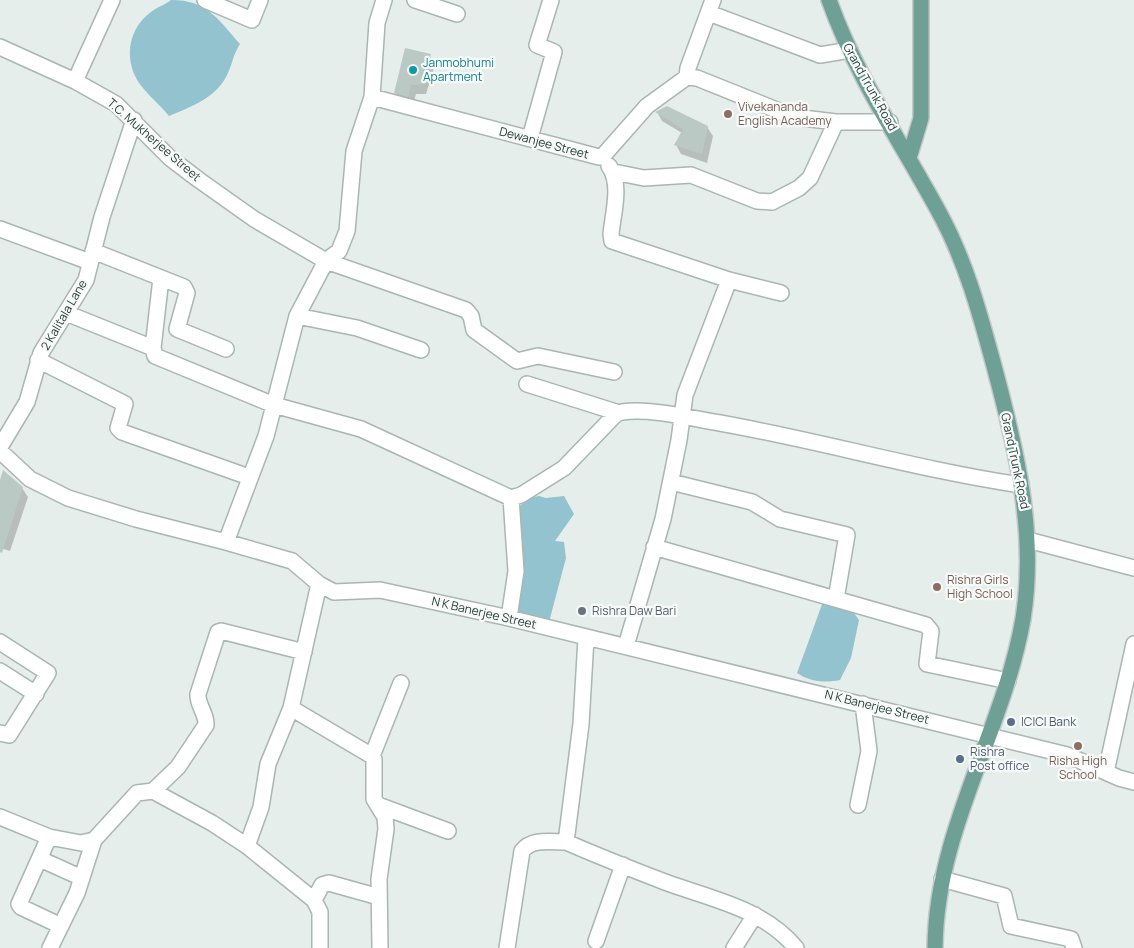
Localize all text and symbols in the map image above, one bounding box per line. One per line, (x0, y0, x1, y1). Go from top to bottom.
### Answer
street label: Grand Trunk Road (839, 40, 902, 134)
place label: Janmobhumi Apartment (423, 54, 494, 85)
marker: Janmobhumi Apartment (407, 64, 419, 76)
street label: T.C. Mukherjee Street (104, 94, 205, 185)
place label: Vivekananda English Academy (738, 98, 832, 129)
marker: Vivekananda English Academy (722, 108, 734, 120)
street label: Dewanjee Street (497, 122, 591, 163)
street label: 2 Kalitala Lane (36, 276, 91, 353)
street label: Grand Trunk Road (997, 411, 1034, 510)
place label: Rishra Girls High School (947, 571, 1013, 602)
marker: Rishra Girls High School (931, 581, 943, 593)
street label: N K Banerjee Street (430, 592, 538, 633)
place label: Rishra Daw Bari (592, 602, 676, 619)
marker: Rishra Daw Bari (576, 605, 588, 617)
street label: N K Banerjee Street (823, 685, 931, 728)
place label: ICICI Bank (1021, 713, 1077, 730)
marker: ICICI Bank (1005, 716, 1017, 728)
marker: Risha High School (1072, 740, 1084, 752)
place label: Rishra Post office (970, 743, 1029, 774)
place label: Risha High School (1049, 752, 1107, 783)
marker: Rishra Post office (954, 753, 966, 765)

